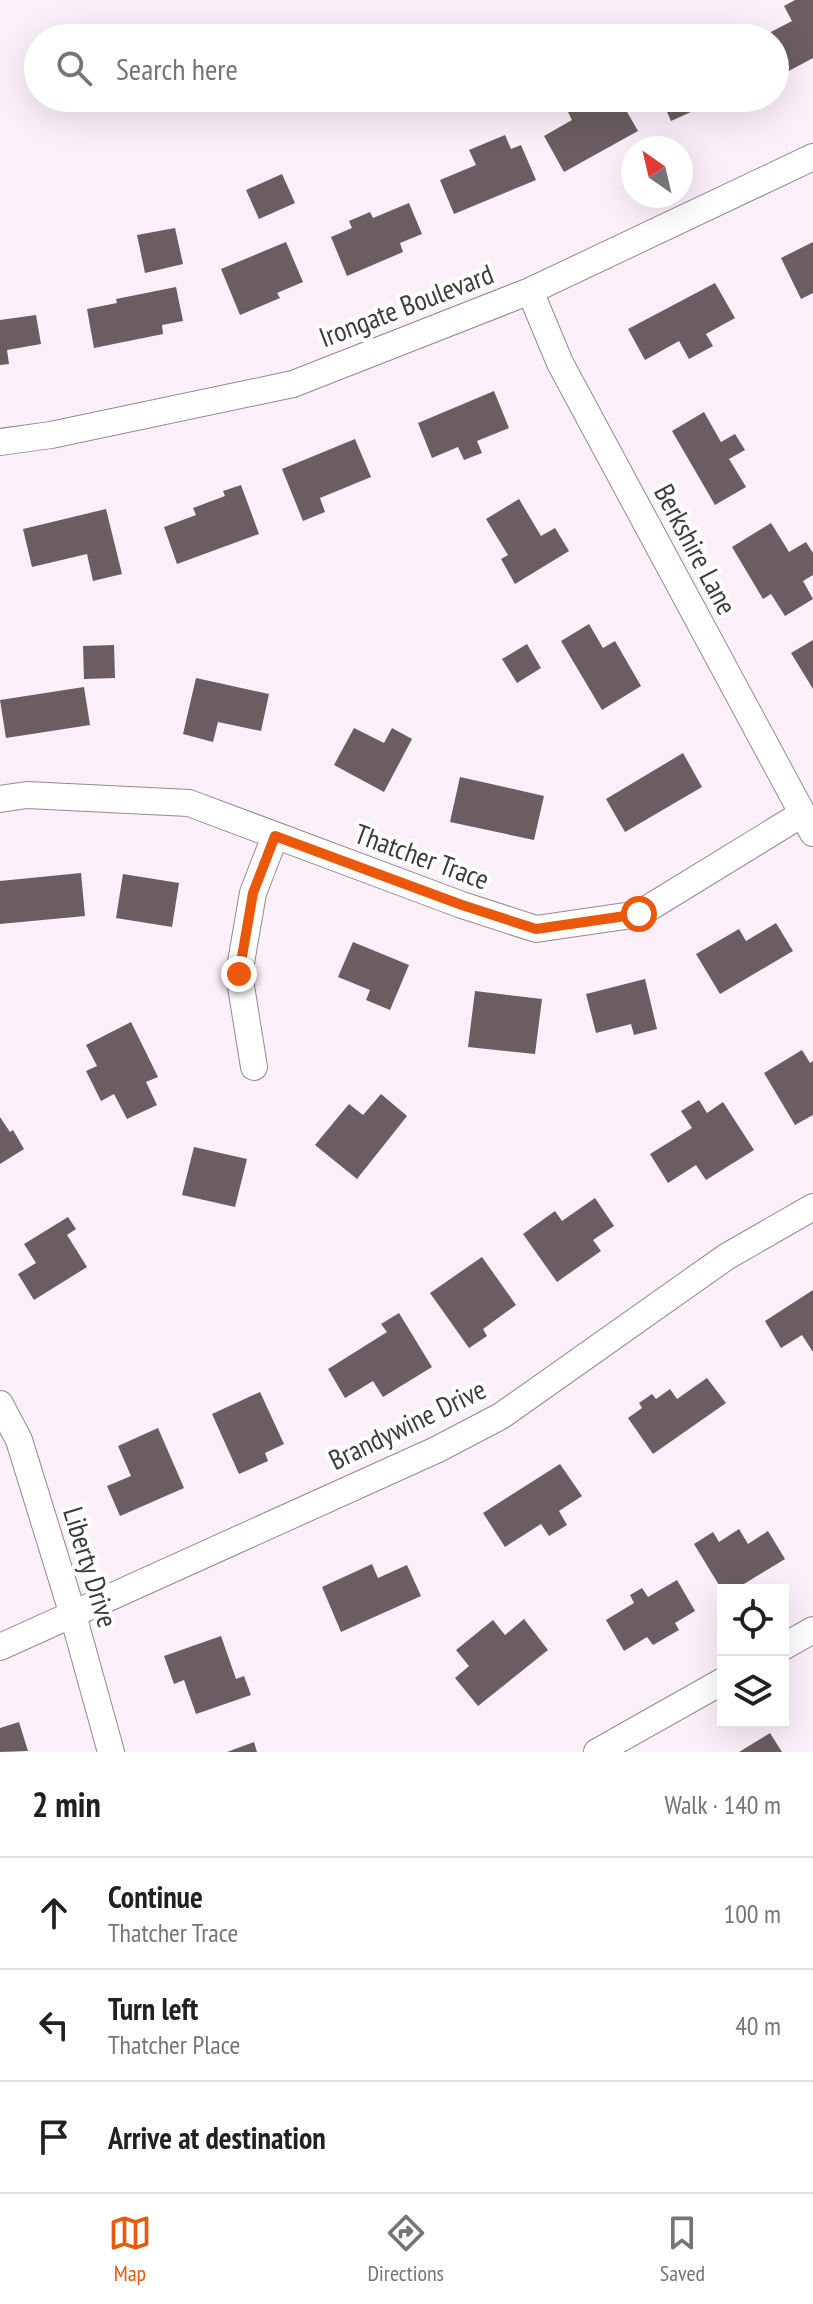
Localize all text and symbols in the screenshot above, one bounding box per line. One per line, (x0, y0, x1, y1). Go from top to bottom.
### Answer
search box (24, 24, 789, 112)
icon: search (52, 46, 96, 90)
text: Search here (116, 49, 238, 88)
north arrow (621, 136, 693, 208)
street label: Irongate Boulevard (314, 255, 498, 355)
street label: Berkshire Lane (646, 477, 746, 621)
street label: Thatcher Trace (350, 815, 494, 897)
route start (621, 896, 657, 932)
route end (221, 956, 257, 992)
street label: Brandywine Drive (322, 1370, 492, 1478)
street label: Liberty Drive (55, 1502, 127, 1632)
map controls (717, 1584, 789, 1728)
button: locate (717, 1584, 789, 1656)
button: layers (717, 1656, 789, 1728)
text: 2 min (32, 1782, 101, 1826)
text: Walk · 140 m (664, 1788, 781, 1821)
text: Continue (108, 1877, 203, 1916)
icon: ahead (32, 1891, 76, 1935)
text: 100 m (723, 1897, 781, 1930)
text: Thatcher Trace (108, 1916, 238, 1949)
text: Turn left (108, 1989, 198, 2028)
icon: left (32, 2003, 76, 2047)
text: 40 m (735, 2009, 781, 2042)
text: Thatcher Place (108, 2028, 240, 2061)
icon: arrive (32, 2115, 76, 2159)
text: Arrive at destination (108, 2118, 326, 2157)
tab: Map (108, 2211, 152, 2287)
tab: Directions (368, 2211, 444, 2287)
tab: Saved (660, 2211, 705, 2287)

